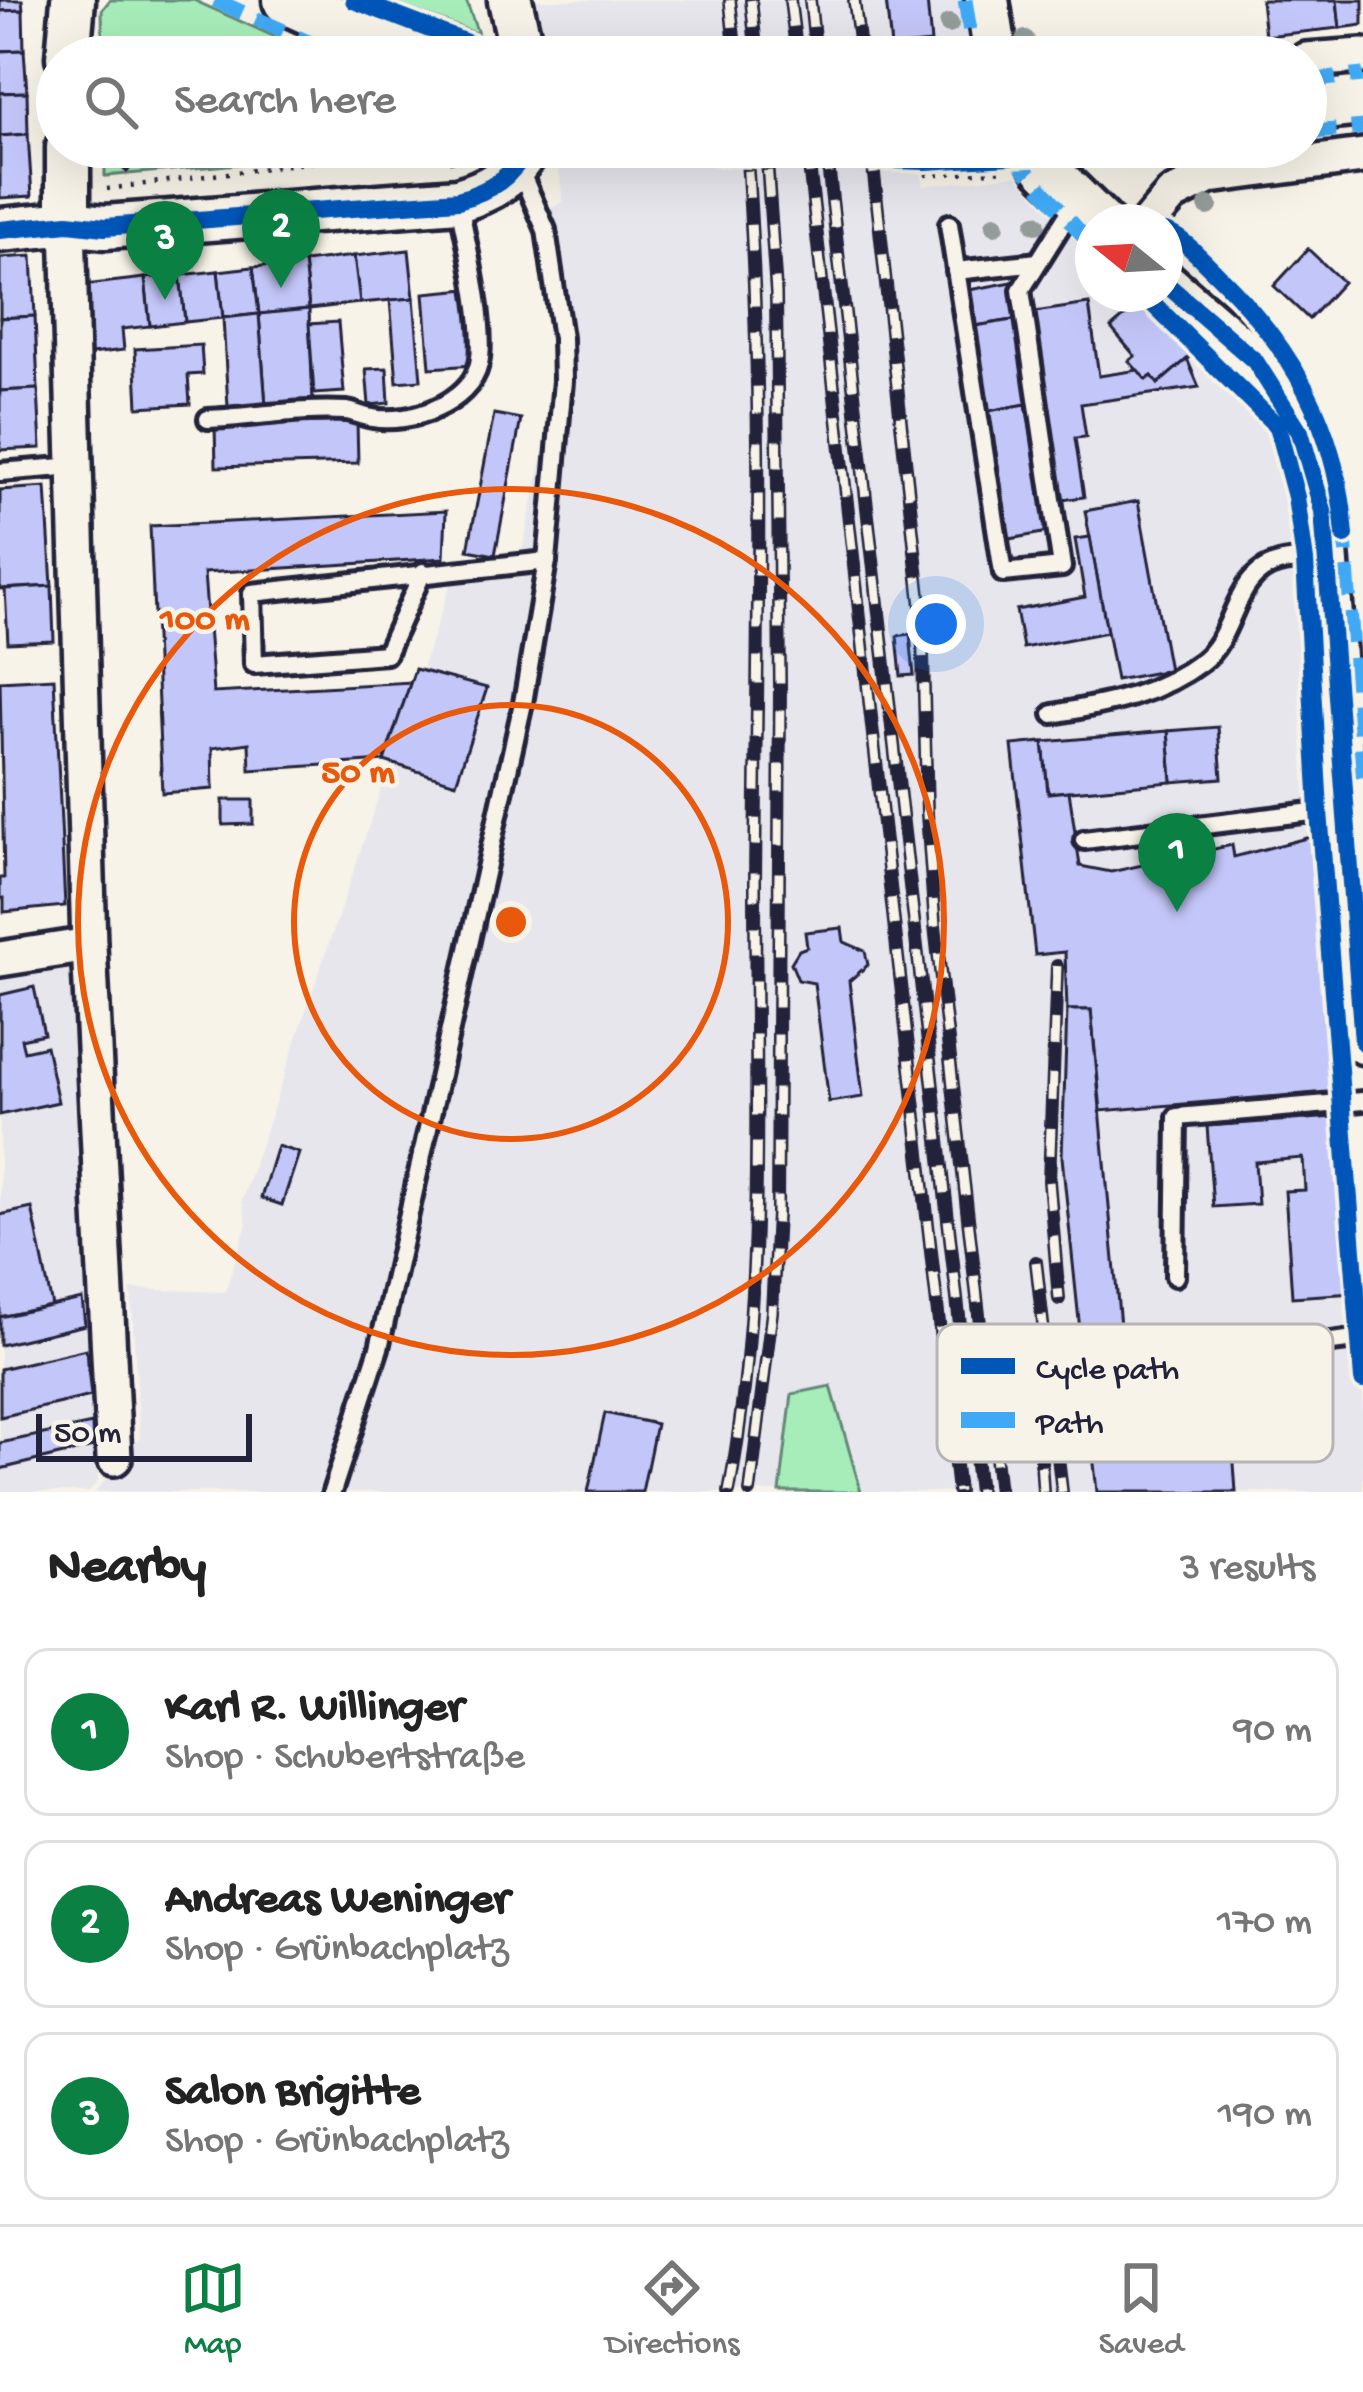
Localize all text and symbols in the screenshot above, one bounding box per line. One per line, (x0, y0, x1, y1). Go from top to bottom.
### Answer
search box (36, 36, 1327, 168)
icon: search (78, 69, 144, 135)
text: Search here (174, 76, 396, 129)
pin: 2 (242, 189, 320, 288)
pin: 3 (126, 201, 204, 300)
north arrow (1075, 204, 1183, 312)
your location (906, 594, 966, 654)
text: 100 m (158, 600, 250, 643)
text: 50 m (321, 753, 395, 796)
pin: 1 (1138, 813, 1216, 912)
centre of rings (490, 901, 532, 943)
legend (937, 1324, 1333, 1462)
text: Cycle path (1036, 1353, 1179, 1391)
text: Path (1035, 1407, 1104, 1445)
scale bar (36, 1408, 252, 1461)
text: 50 m (54, 1416, 121, 1454)
text: Nearby (48, 1540, 206, 1600)
text: 3 results (1180, 1547, 1315, 1593)
text: Karl R. Willinger (165, 1683, 463, 1736)
text: 1 (82, 1709, 98, 1755)
text: 90 m (1233, 1709, 1312, 1755)
text: Shop · Schubertstraße (165, 1736, 525, 1782)
text: Andreas Weninger (165, 1875, 509, 1928)
text: 2 (80, 1901, 100, 1947)
text: 170 m (1217, 1901, 1312, 1947)
text: Shop · Grünbachplatz (165, 1928, 508, 1974)
text: Salon Brigitte (165, 2067, 420, 2120)
text: 3 (80, 2093, 100, 2139)
text: 190 m (1218, 2093, 1312, 2139)
text: Shop · Grünbachplatz (165, 2120, 508, 2166)
tab: Map (180, 2255, 246, 2365)
tab: Directions (605, 2255, 739, 2365)
tab: Saved (1099, 2255, 1183, 2365)

